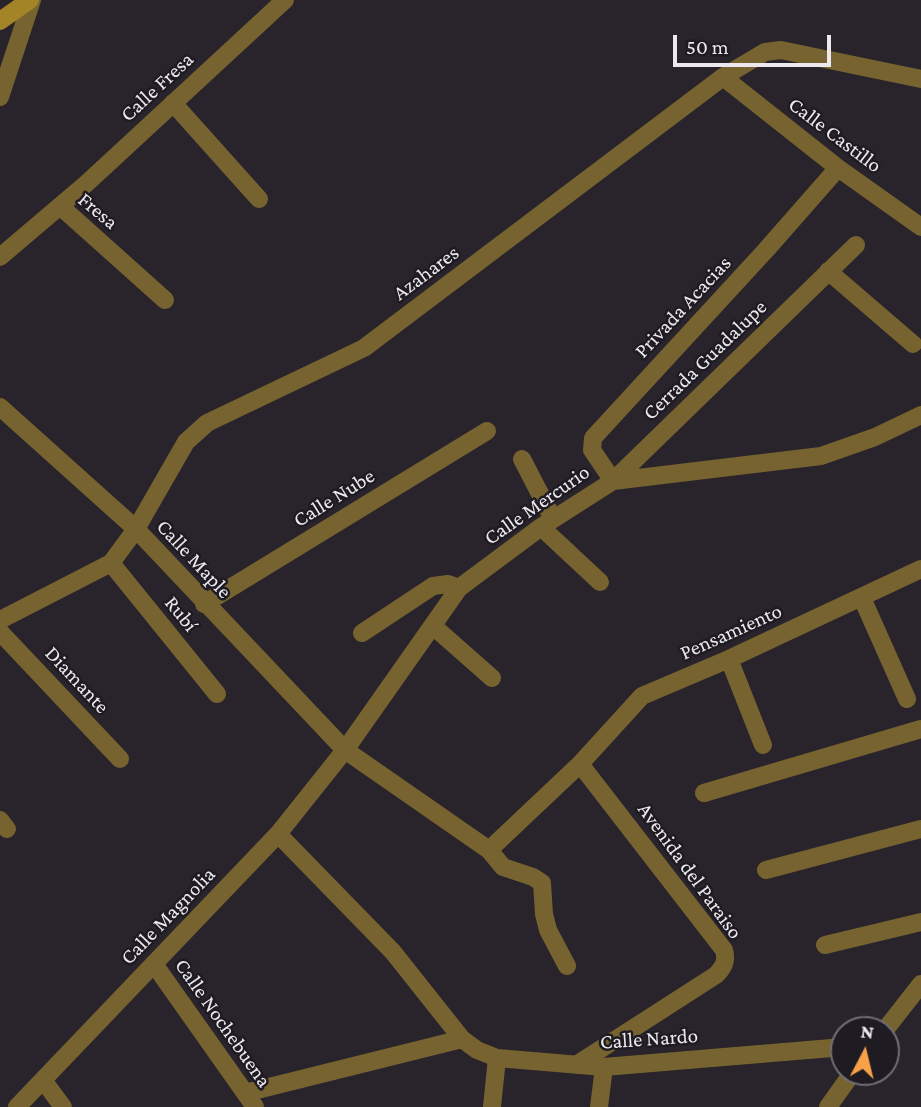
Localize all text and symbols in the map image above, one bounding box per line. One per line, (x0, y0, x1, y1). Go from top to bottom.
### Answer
scale bar (676, 21, 834, 65)
text: 50 m (686, 35, 729, 59)
street label: Calle Fresa (115, 47, 199, 127)
street label: Calle Castillo (783, 92, 887, 178)
street label: Fresa (73, 187, 123, 235)
street label: Azahares (388, 240, 464, 306)
street label: Privada Acacias (629, 251, 737, 363)
street label: Cerrada Guadalupe (638, 295, 772, 425)
street label: Calle Mercurio (479, 459, 595, 551)
street label: Calle Nube (289, 463, 379, 533)
street label: Calle Maple (151, 514, 237, 604)
street label: Rubí (159, 591, 203, 637)
street label: Pensamiento (676, 598, 786, 666)
street label: Diamante (39, 641, 115, 719)
street label: Avenida del Paraiso (632, 798, 748, 944)
street label: Calle Magnolia (115, 862, 221, 970)
street label: Calle Nochebuena (169, 954, 277, 1092)
north arrow (830, 1016, 900, 1086)
text: N (860, 1020, 875, 1043)
street label: Calle Nardo (599, 1023, 699, 1055)

